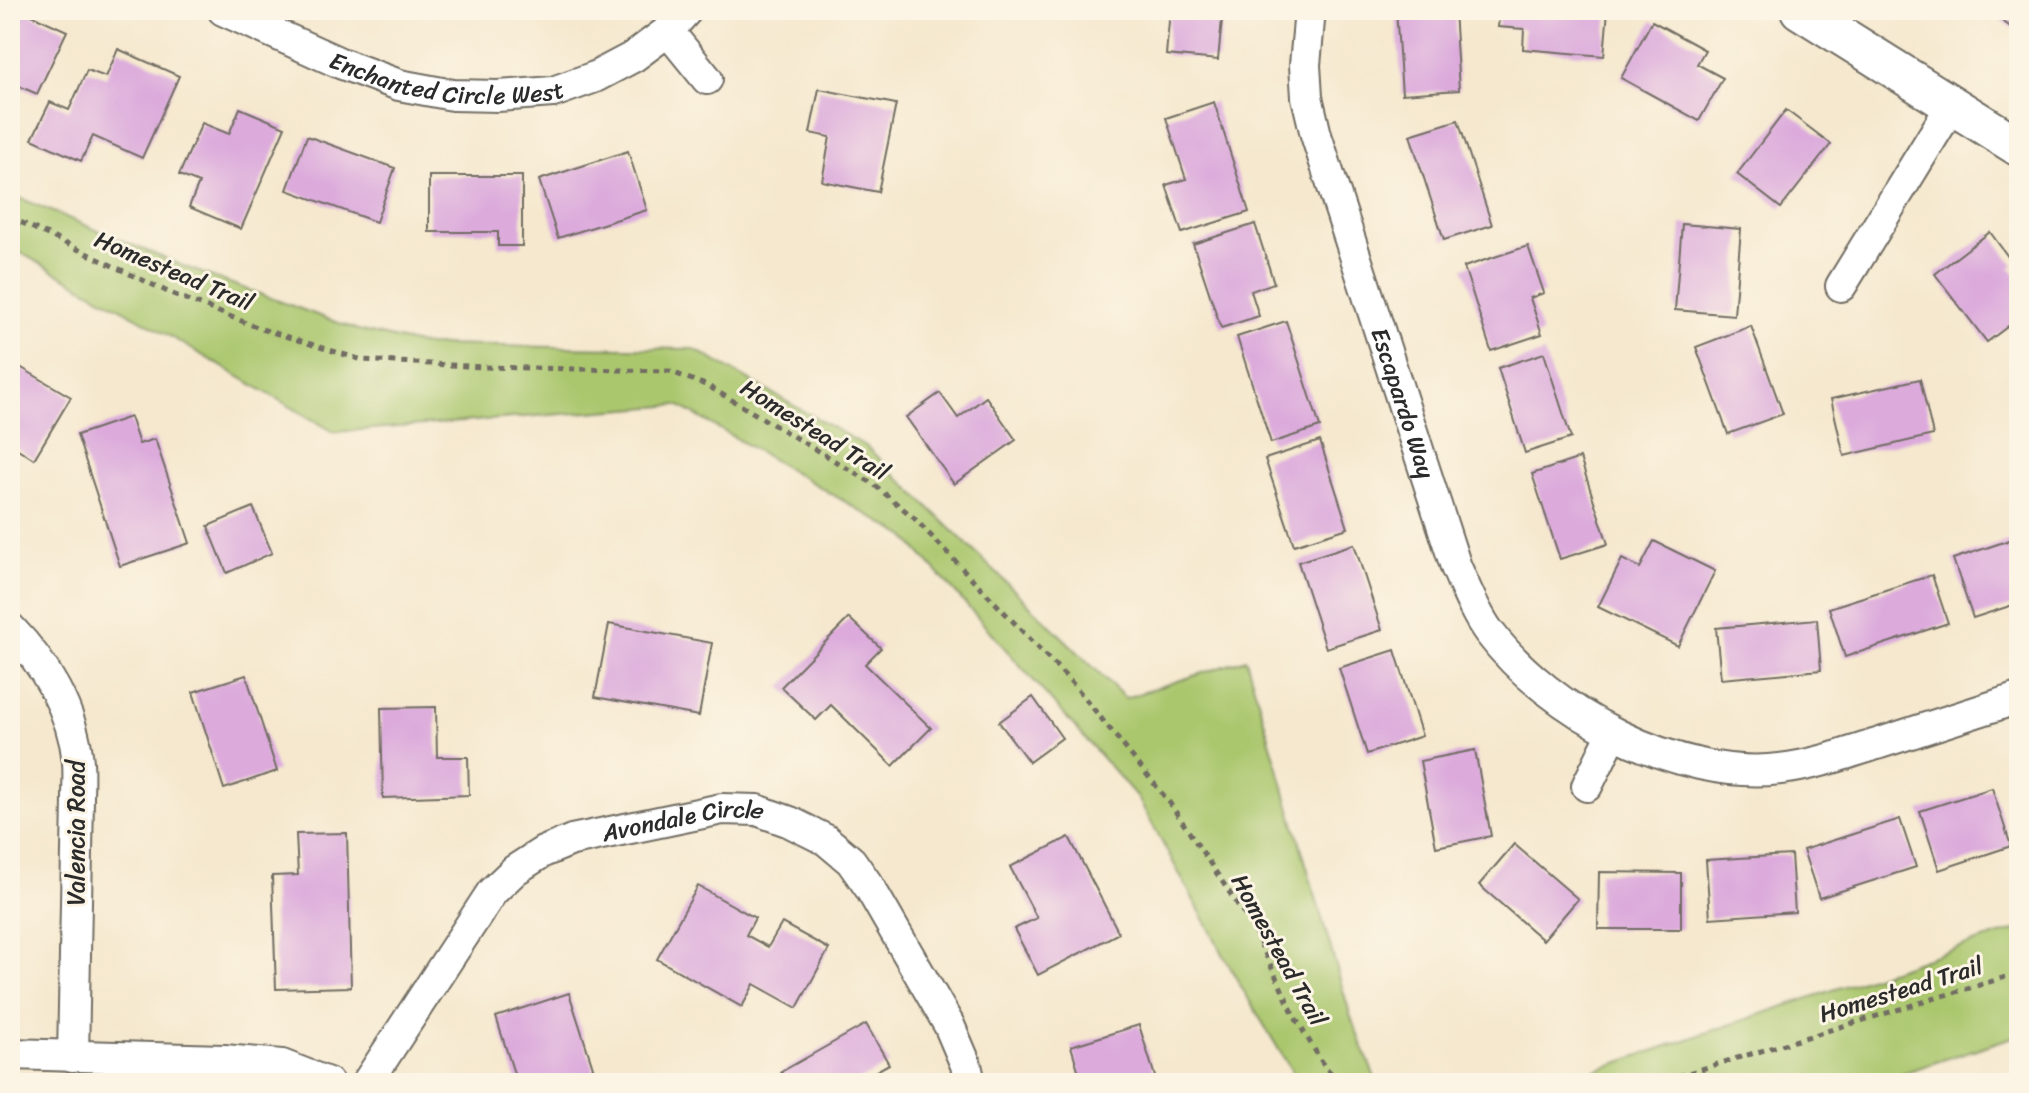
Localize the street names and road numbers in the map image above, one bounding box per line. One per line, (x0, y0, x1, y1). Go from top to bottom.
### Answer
street label: Enchanted Circle West (322, 40, 570, 117)
street label: Homestead Trail (88, 219, 261, 324)
street label: Escapardo Way (1359, 322, 1447, 485)
street label: Homestead Trail (732, 367, 899, 493)
street label: Valencia Road (55, 758, 97, 906)
street label: Avondale Circle (597, 788, 771, 854)
street label: Homestead Trail (1219, 866, 1339, 1035)
street label: Homestead Trail (1814, 945, 1989, 1035)

